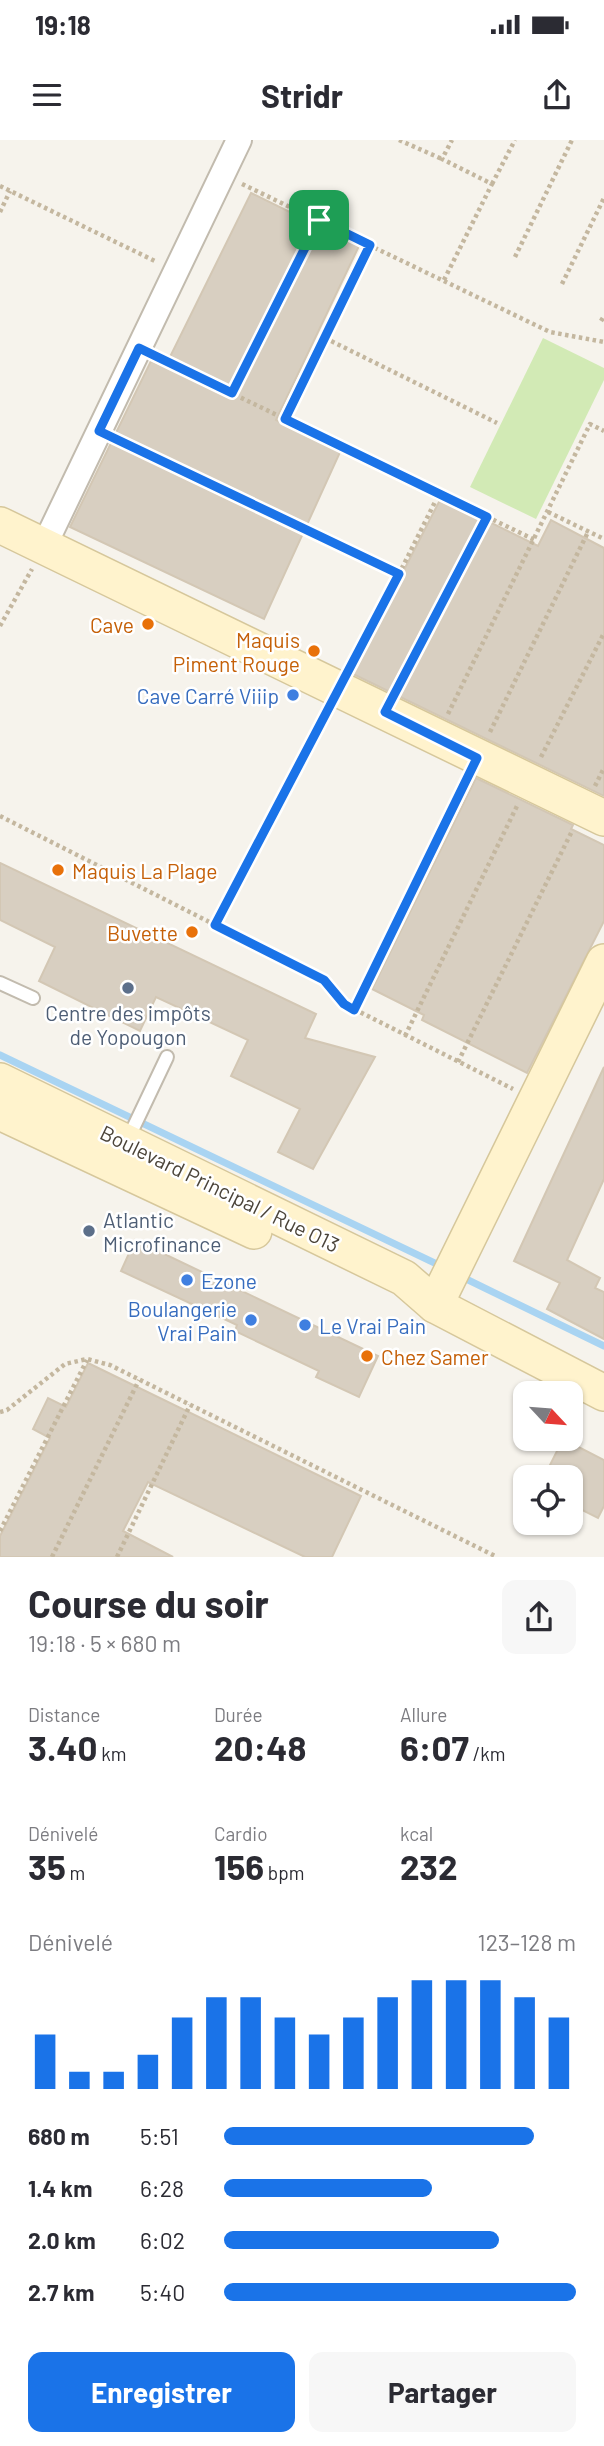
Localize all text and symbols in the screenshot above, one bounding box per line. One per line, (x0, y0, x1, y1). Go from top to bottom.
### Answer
text: 19:18 (35, 9, 91, 40)
icon: menu (28, 76, 66, 114)
text: Stridr (261, 76, 343, 114)
icon: share (538, 76, 576, 114)
pin (289, 190, 349, 250)
icon: arrive (300, 201, 338, 239)
place label: Cave (90, 612, 134, 637)
marker: Cave (140, 616, 156, 632)
place label: Maquis Piment Rouge (173, 627, 300, 676)
marker: Maquis Piment Rouge (306, 643, 322, 659)
place label: Cave Carré Viiip (137, 683, 279, 708)
marker: Cave Carré Viiip (285, 687, 301, 703)
place label: Maquis La Plage (72, 858, 218, 883)
marker: Maquis La Plage (50, 862, 66, 878)
place label: Buvette (107, 920, 178, 945)
marker: Buvette (184, 924, 200, 940)
marker: Centre des impôts de Yopougon (120, 980, 136, 996)
place label: Centre des impôts de Yopougon (45, 1000, 211, 1049)
street label: Boulevard Principal / Rue O13 (96, 1119, 344, 1257)
place label: Atlantic Microfinance (103, 1207, 221, 1256)
marker: Atlantic Microfinance (81, 1223, 97, 1239)
place label: Ezone (201, 1268, 257, 1293)
marker: Ezone (179, 1272, 195, 1288)
place label: Boulangerie Vrai Pain (128, 1296, 237, 1345)
marker: Boulangerie Vrai Pain (243, 1312, 259, 1328)
place label: Le Vrai Pain (319, 1313, 426, 1338)
marker: Le Vrai Pain (297, 1317, 313, 1333)
place label: Chez Samer (381, 1344, 489, 1369)
marker: Chez Samer (359, 1348, 375, 1364)
north arrow (513, 1381, 583, 1451)
map controls (513, 1381, 583, 1535)
button: locate (513, 1465, 583, 1535)
text: Course du soir (28, 1580, 269, 1626)
button: share (502, 1580, 576, 1654)
text: 19:18 · 5 × 680 m (28, 1629, 181, 1657)
text: Distance (28, 1703, 100, 1726)
text: Durée (214, 1703, 263, 1726)
text: Allure (400, 1703, 447, 1726)
text: 3.40 (28, 1726, 97, 1768)
text: 20:48 (214, 1726, 306, 1768)
text: 6:07 (400, 1726, 469, 1768)
text: km (97, 1742, 127, 1765)
text: /km (469, 1742, 506, 1765)
text: Dénivelé (28, 1822, 98, 1845)
text: Cardio (214, 1822, 268, 1845)
text: kcal (400, 1822, 433, 1845)
text: 35 (28, 1845, 66, 1887)
text: 156 (214, 1845, 264, 1887)
text: 232 (400, 1845, 458, 1887)
text: m (66, 1861, 85, 1884)
text: bpm (264, 1861, 304, 1884)
text: Dénivelé (28, 1928, 113, 1956)
text: 123–128 m (478, 1928, 576, 1956)
text: 680 m (28, 2122, 90, 2150)
text: 5:51 (140, 2122, 179, 2150)
text: 1.4 km (28, 2174, 92, 2202)
text: 6:28 (140, 2174, 184, 2202)
text: 2.0 km (28, 2226, 96, 2254)
text: 6:02 (140, 2226, 185, 2254)
text: 2.7 km (28, 2278, 95, 2306)
text: 5:40 (140, 2278, 185, 2306)
button: Enregistrer (28, 2352, 295, 2432)
button: Partager (309, 2352, 576, 2432)

